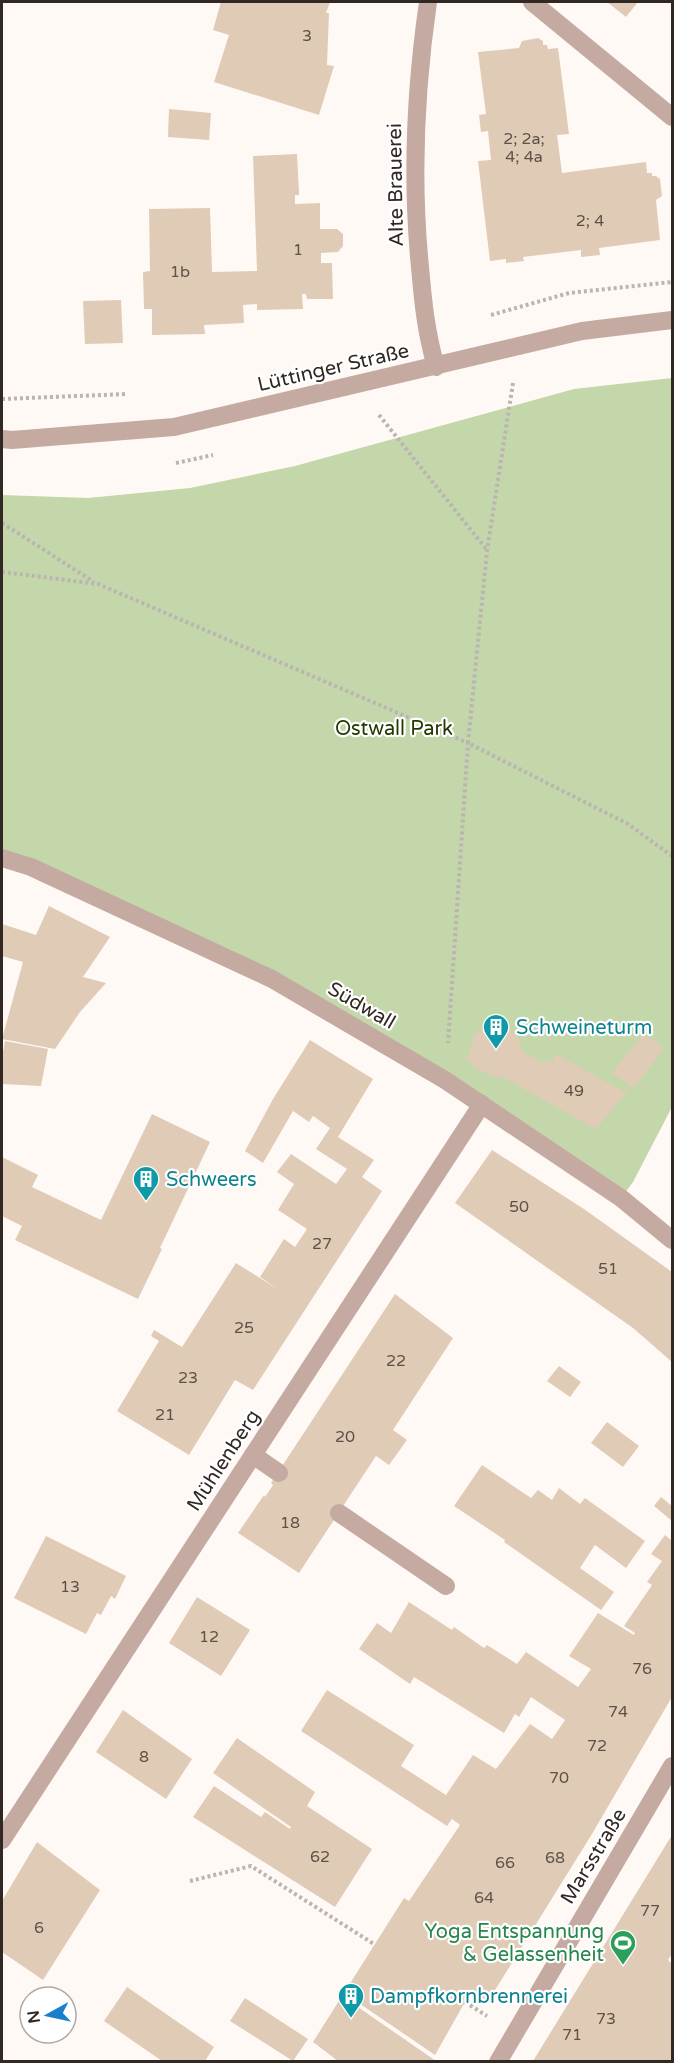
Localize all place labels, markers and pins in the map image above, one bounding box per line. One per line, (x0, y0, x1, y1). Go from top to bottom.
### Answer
building icon: Schweineturm (481, 1012, 511, 1050)
place label: Schweineturm (516, 1016, 652, 1040)
building icon: Schweers (131, 1164, 161, 1202)
place label: Schweers (166, 1168, 257, 1192)
place label: Yoga Entspannung & Gelassenheit (425, 1920, 604, 1967)
sports icon: Yoga Entspannung & Gelassenheit (608, 1928, 638, 1966)
building icon: Dampfkornbrennerei (336, 1981, 366, 2019)
place label: Dampfkornbrennerei (370, 1985, 568, 2009)

